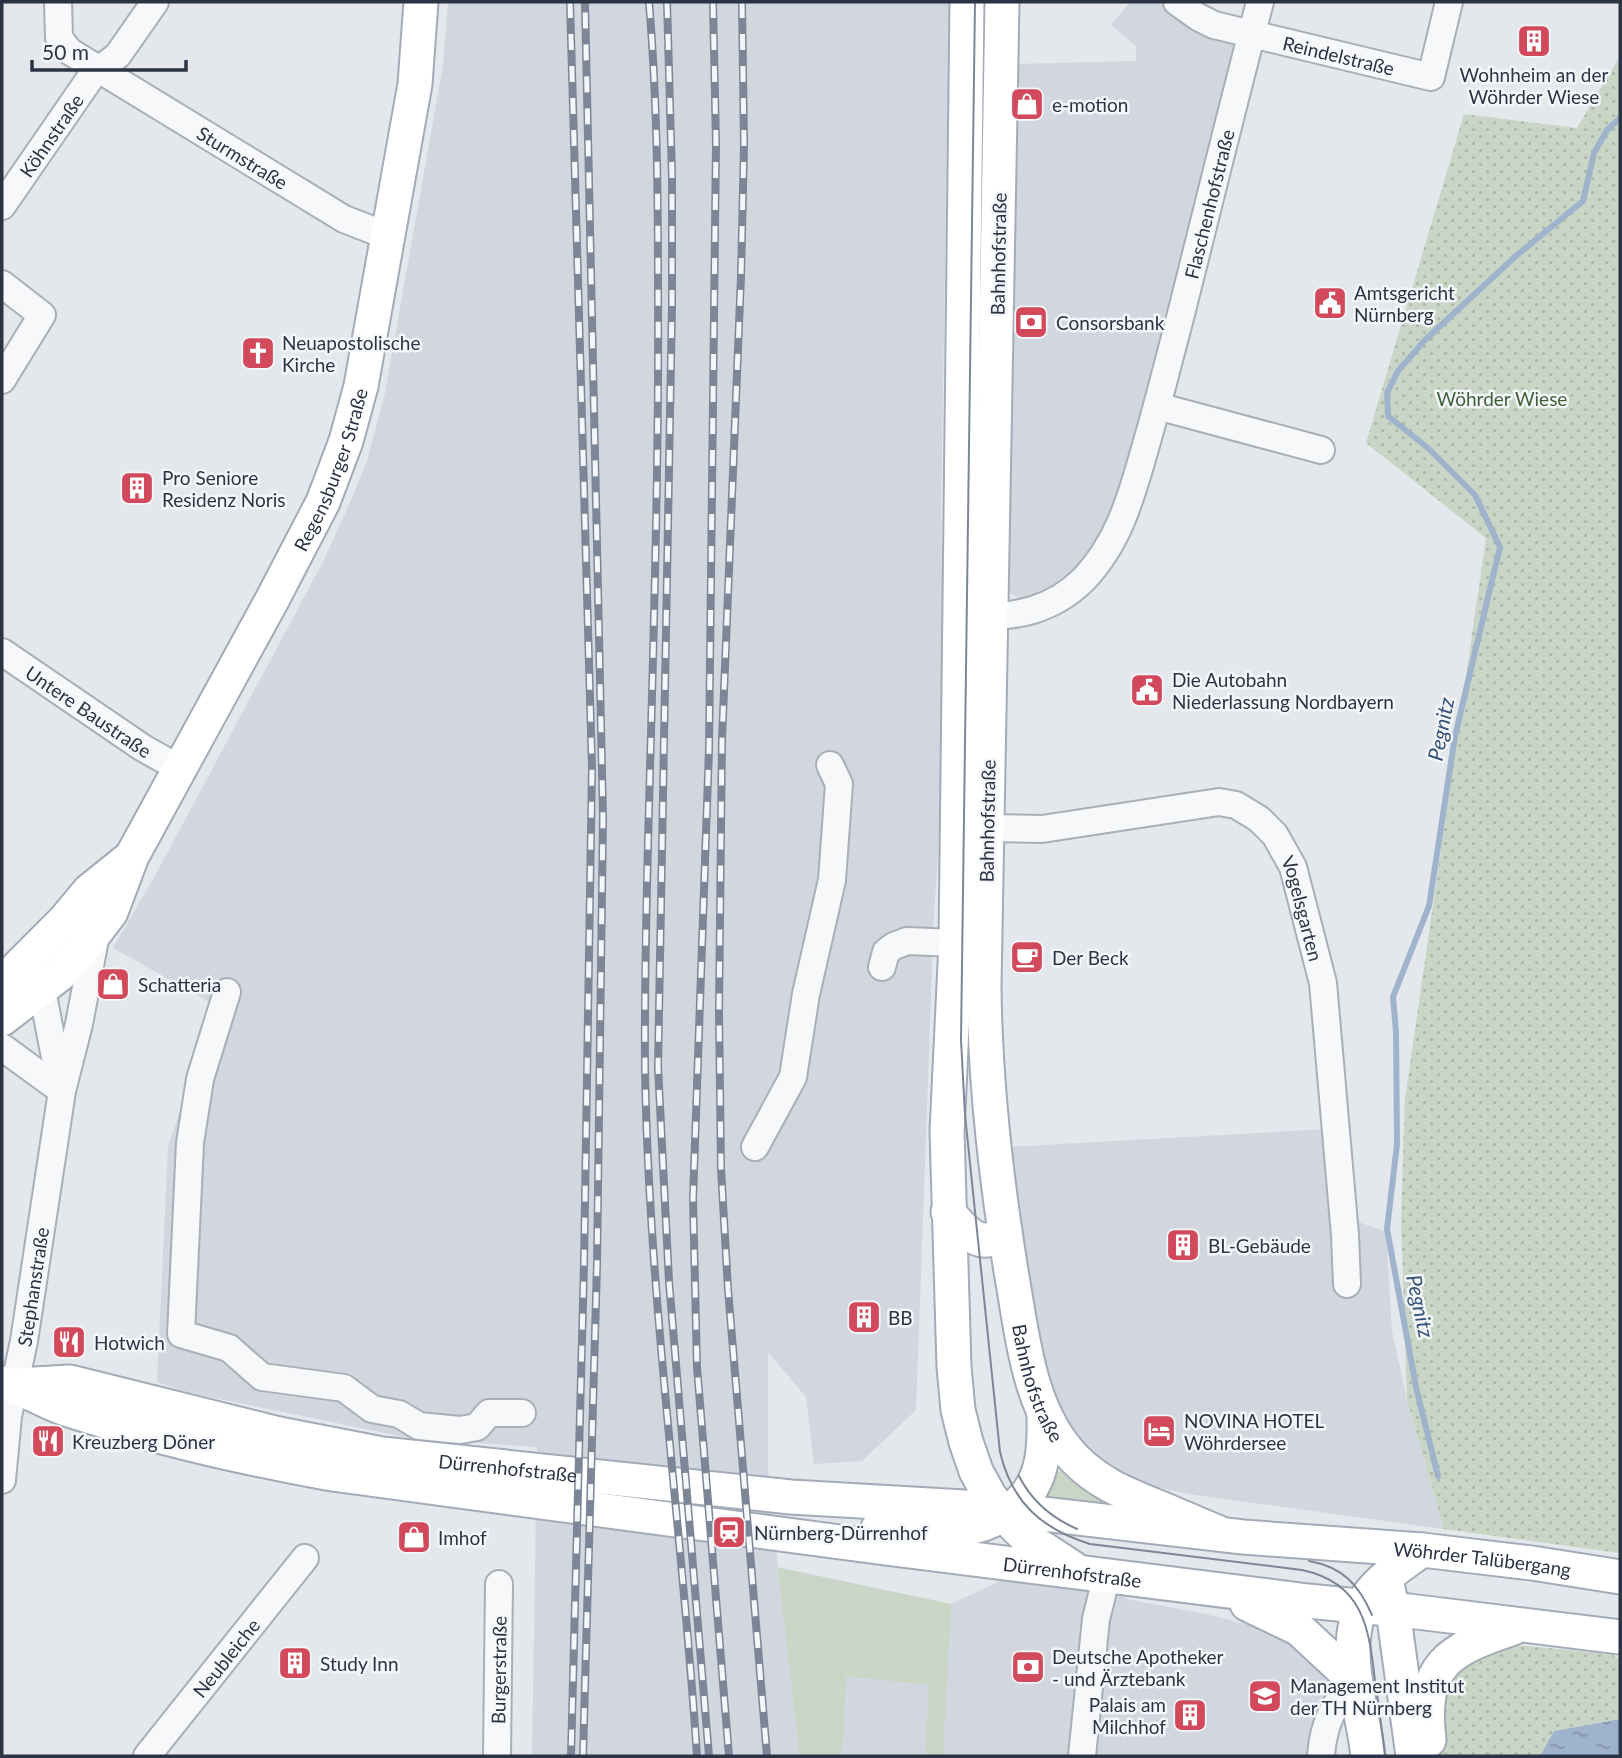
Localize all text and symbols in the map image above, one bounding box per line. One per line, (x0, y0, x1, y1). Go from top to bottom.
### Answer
building icon: Wohnheim an der Wöhrder Wiese (1515, 22, 1553, 60)
scale bar (32, 28, 186, 72)
street label: Reindelstraße (1281, 30, 1397, 79)
text: 50 m (42, 39, 89, 64)
place label: Wohnheim an der Wöhrder Wiese (1460, 63, 1608, 108)
shop icon: e-motion (1008, 85, 1046, 123)
street label: Köhnstraße (14, 89, 88, 181)
place label: e-motion (1052, 93, 1128, 116)
street label: Sturmstraße (193, 121, 292, 194)
street label: Flaschenhofstraße (1179, 127, 1238, 281)
street label: Bahnhofstraße (985, 192, 1011, 316)
place label: Amtsgericht Nürnberg (1354, 281, 1455, 326)
public building icon: Amtsgericht Nürnberg (1311, 284, 1349, 322)
bank icon: Consorsbank (1012, 303, 1050, 341)
place label: Consorsbank (1056, 311, 1165, 334)
place label: Neuapostolische Kirche (282, 331, 420, 376)
church icon: Neuapostolische Kirche (239, 334, 277, 372)
street label: Regensburger Straße (288, 385, 371, 555)
park label: Wöhrder Wiese (1437, 387, 1567, 410)
place label: Pro Seniore Residenz Noris (162, 466, 286, 511)
building icon: Pro Seniore Residenz Noris (118, 469, 156, 507)
street label: Untere Baustraße (22, 660, 156, 762)
place label: Die Autobahn Niederlassung Nordbayern (1172, 668, 1394, 713)
public building icon: Die Autobahn Niederlassung Nordbayern (1128, 671, 1166, 709)
water label: Pegnitz (1422, 695, 1458, 763)
street label: Bahnhofstraße (974, 759, 1000, 883)
street label: Vogelsgarten (1277, 851, 1328, 963)
cafe icon: Der Beck (1008, 938, 1046, 976)
place label: Der Beck (1052, 946, 1129, 969)
shop icon: Schatteria (94, 965, 132, 1003)
place label: Schatteria (138, 973, 221, 996)
street label: Stephanstraße (12, 1225, 53, 1348)
building icon: BL-Gebäude (1164, 1226, 1202, 1264)
place label: BL-Gebäude (1208, 1234, 1311, 1257)
water label: Pegnitz (1402, 1272, 1440, 1340)
building icon: BB (845, 1298, 883, 1336)
place label: BB (888, 1306, 913, 1329)
street label: Bahnhofstraße (1009, 1322, 1069, 1446)
restaurant icon: Hotwich (50, 1323, 88, 1361)
place label: Hotwich (94, 1331, 165, 1354)
place label: NOVINA HOTEL Wöhrdersee (1184, 1409, 1324, 1454)
hotel icon: NOVINA HOTEL Wöhrdersee (1140, 1412, 1178, 1450)
restaurant icon: Kreuzberg Döner (29, 1422, 67, 1460)
place label: Kreuzberg Döner (72, 1430, 215, 1453)
street label: Dürrenhofstraße (437, 1449, 578, 1486)
station icon: Nürnberg-Dürrenhof (710, 1513, 748, 1551)
shop icon: Imhof (395, 1518, 433, 1556)
place label: Nürnberg-Dürrenhof (754, 1521, 928, 1544)
place label: Imhof (438, 1526, 487, 1549)
street label: Wöhrder Talübergang (1393, 1536, 1573, 1581)
street label: Dürrenhofstraße (1002, 1551, 1143, 1592)
street label: Neubleiche (187, 1613, 264, 1702)
street label: Burgerstraße (486, 1616, 510, 1724)
building icon: Study Inn (276, 1644, 314, 1682)
place label: Deutsche Apotheker - und Ärztebank (1052, 1645, 1224, 1690)
bank icon: Deutsche Apotheker - und Ärztebank (1009, 1648, 1047, 1686)
place label: Study Inn (320, 1652, 399, 1675)
place label: Management Institut der TH Nürnberg (1290, 1674, 1465, 1719)
school or university icon: Management Institut der TH Nürnberg (1246, 1677, 1284, 1715)
place label: Palais am Milchhof (1089, 1693, 1166, 1738)
building icon: Palais am Milchhof (1171, 1696, 1209, 1734)

